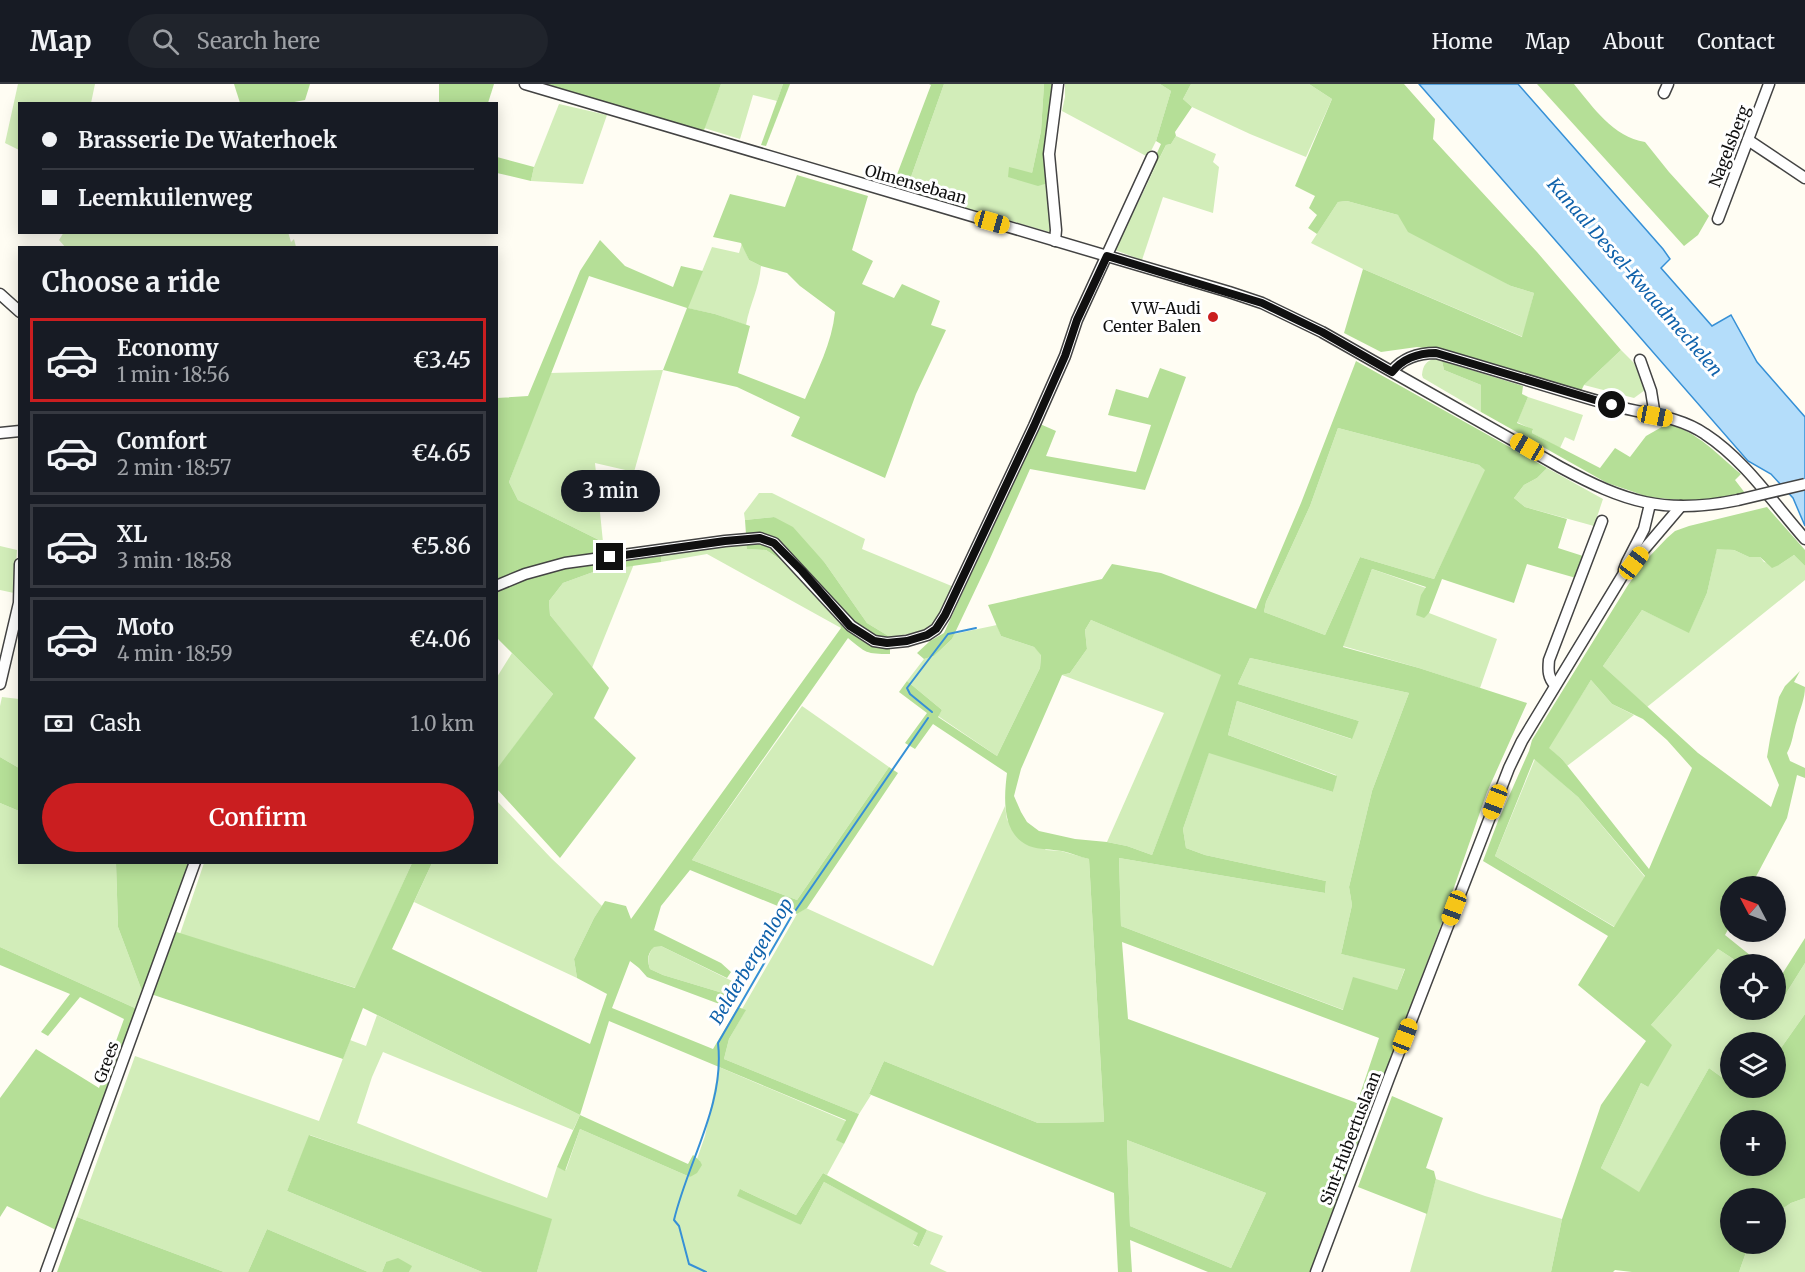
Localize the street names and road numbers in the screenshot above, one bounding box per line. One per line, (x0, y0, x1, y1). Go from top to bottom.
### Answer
street label: Nagelsberg (1704, 102, 1754, 190)
street label: Olmensebaan (863, 160, 970, 208)
street label: Grees (89, 1038, 123, 1086)
street label: Sint-Hubertuslaan (1315, 1068, 1385, 1208)

